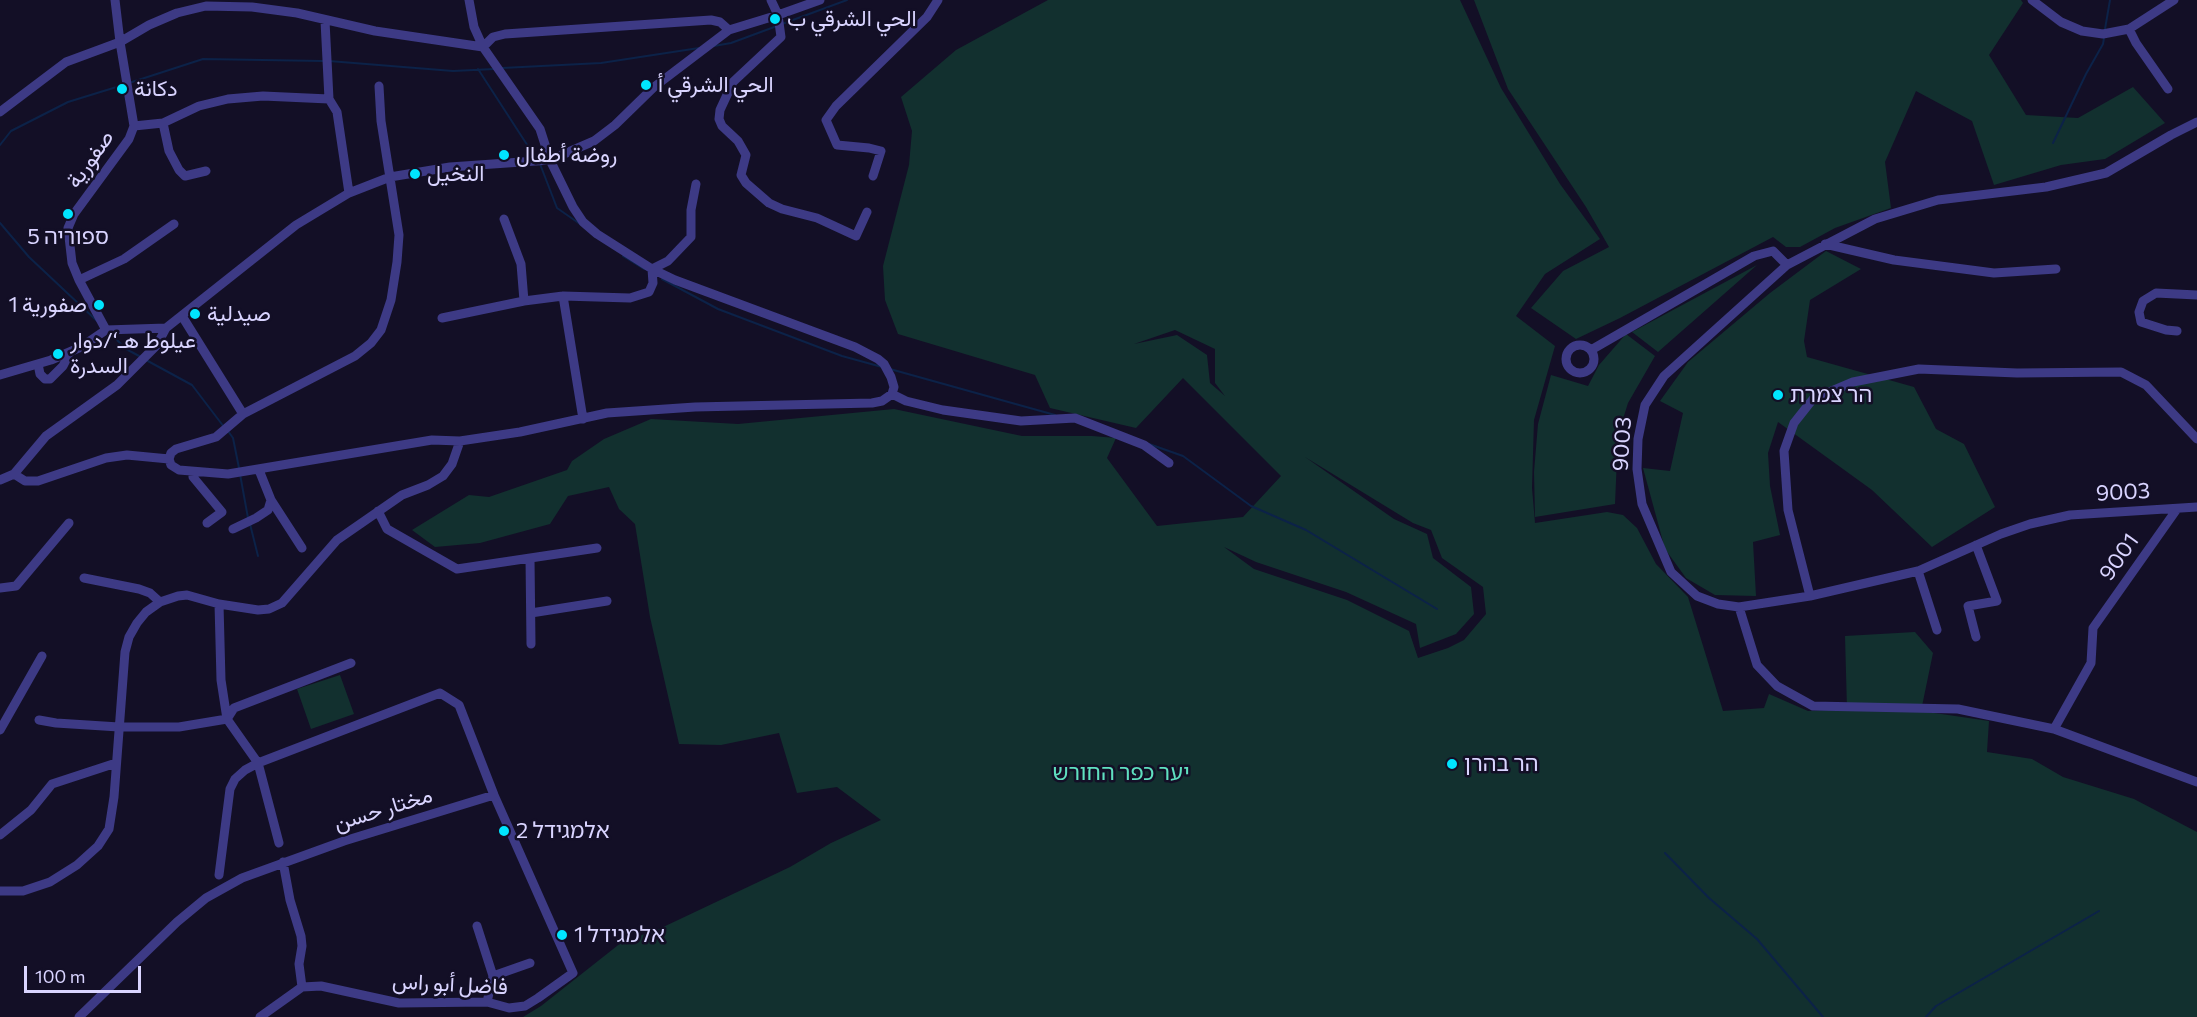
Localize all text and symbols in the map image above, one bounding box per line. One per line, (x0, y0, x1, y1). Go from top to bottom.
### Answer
place label: الحي الشرقي ب (787, 6, 917, 32)
marker: الحي الشرقي ب (768, 12, 782, 26)
place label: الحي الشرقي أ (658, 72, 774, 98)
place label: دكانة (134, 76, 177, 102)
marker: الحي الشرقي أ (639, 78, 653, 92)
marker: دكانة (115, 82, 129, 96)
street label: صفورية (61, 125, 119, 193)
place label: روضة أطفال (516, 142, 617, 168)
marker: روضة أطفال (497, 148, 511, 162)
place label: النخيل (427, 161, 484, 187)
marker: النخيل (408, 167, 422, 181)
marker: ספוריה 5 (61, 207, 75, 221)
place label: ספוריה 5 (27, 224, 109, 250)
place label: صفورية 1 (8, 292, 87, 318)
marker: صفورية 1 (92, 298, 106, 312)
place label: صيدلية (207, 301, 271, 327)
marker: صيدلية (188, 307, 202, 321)
place label: عيلوط هـ‘/دوار السدرة (70, 328, 196, 380)
marker: عيلوط هـ‘/دوار السدرة (51, 347, 65, 361)
place label: הר צמרת (1790, 382, 1872, 408)
marker: הר צמרת (1771, 388, 1785, 402)
street label: 9003 (1607, 416, 1637, 472)
street label: 9003 (2095, 477, 2151, 507)
street label: 9001 (2093, 528, 2145, 586)
place label: הר בהרן (1464, 751, 1539, 777)
marker: הר בהרן (1445, 757, 1459, 771)
park label: יער כפר החורש (1052, 760, 1190, 786)
street label: مختار حسن (330, 781, 436, 837)
place label: אלמגידל 2 (516, 818, 610, 844)
marker: אלמגידל 2 (497, 824, 511, 838)
place label: אלמגידל 1 (574, 922, 665, 948)
marker: אלמגידל 1 (555, 928, 569, 942)
scale bar (27, 954, 144, 992)
text: 100 m (35, 965, 85, 987)
street label: فاضل أبو راس (391, 968, 509, 1000)

